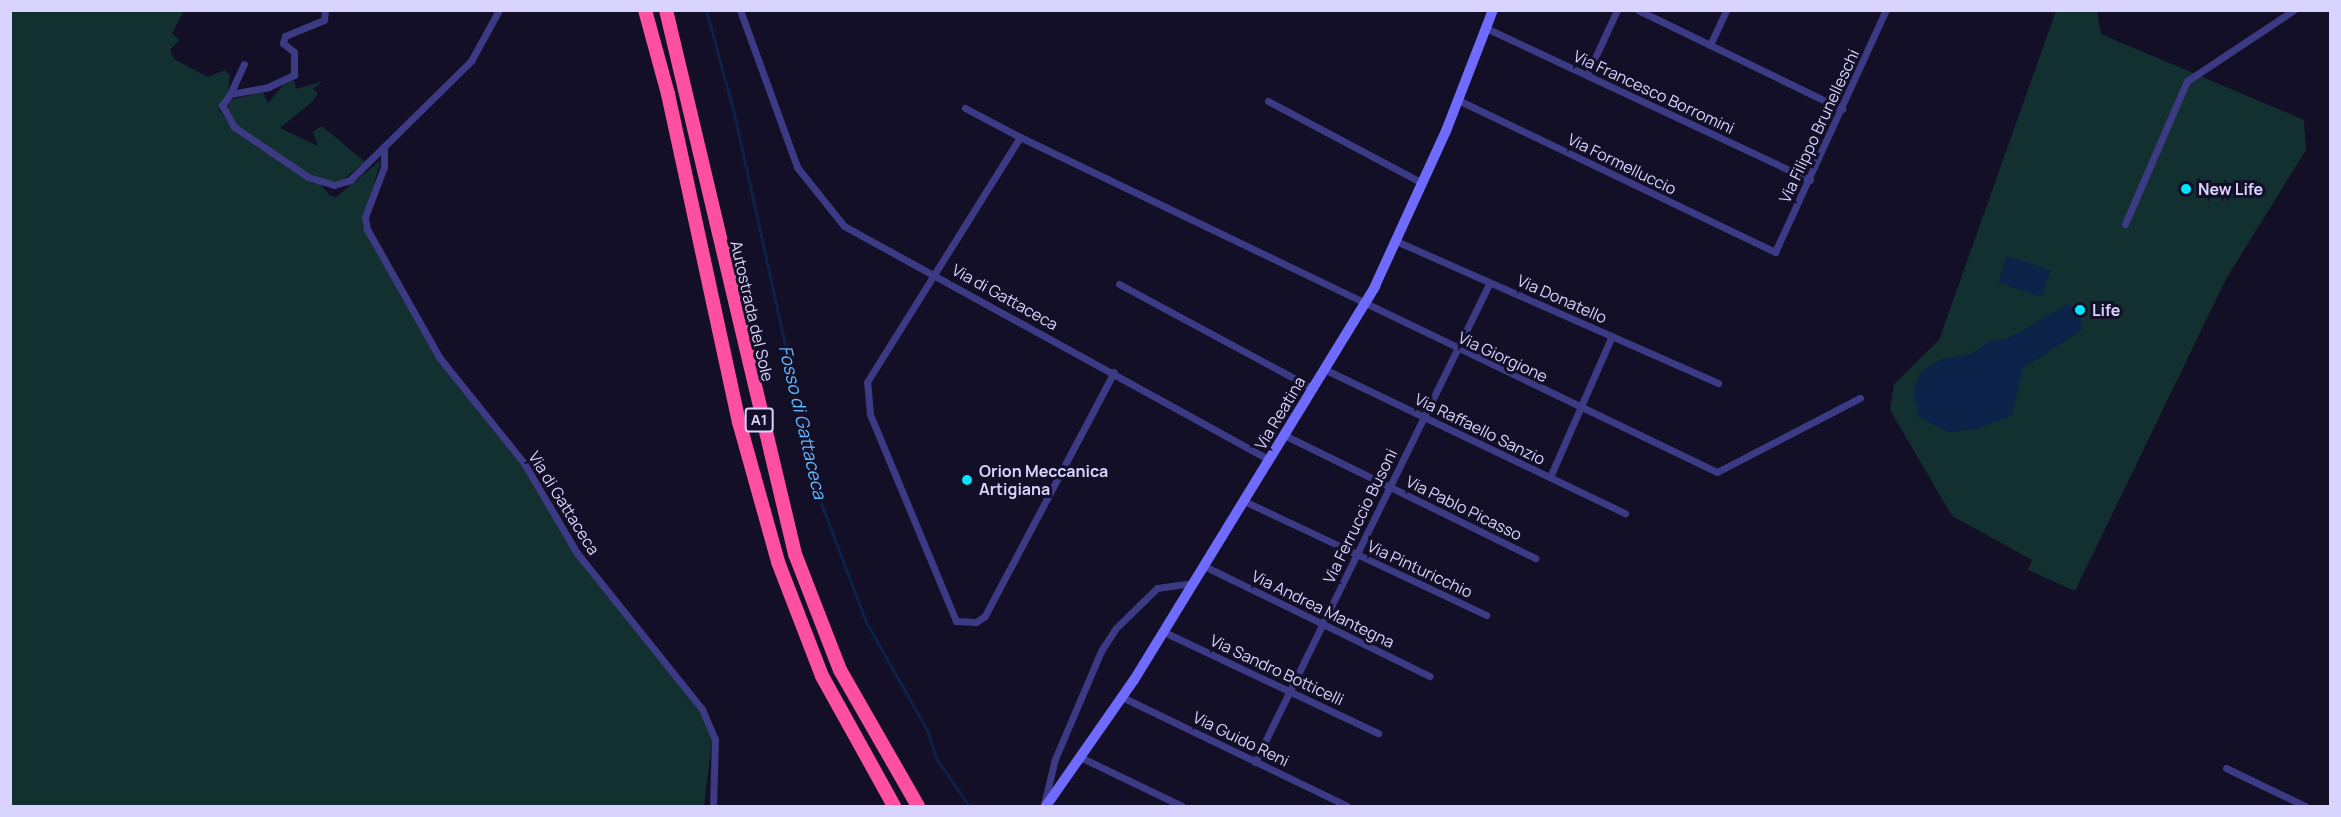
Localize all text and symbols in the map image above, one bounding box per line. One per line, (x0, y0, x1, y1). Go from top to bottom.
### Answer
street label: Via Francesco Borromini (1571, 46, 1737, 138)
street label: Via Filippo Brunelleschi (1775, 46, 1863, 206)
street label: Via Formelluccio (1565, 129, 1679, 199)
place label: New Life (2198, 179, 2263, 199)
marker: New Life (2179, 182, 2193, 196)
street label: Autostrada del Sole (726, 239, 778, 383)
street label: Via di Gattaceca (949, 260, 1061, 334)
street label: Via Donatello (1514, 271, 1610, 327)
place label: Life (2092, 300, 2120, 320)
marker: Life (2073, 303, 2087, 317)
street label: Via Giorgione (1455, 328, 1551, 386)
water label: Fosso di Gattaceca (775, 343, 831, 501)
street label: Via Reatina (1251, 373, 1309, 453)
street label: Via Raffaello Sanzio (1412, 389, 1548, 469)
road number: A1 (744, 408, 774, 432)
street label: Via Ferruccio Busoni (1319, 446, 1401, 586)
street label: Via di Gattaceca (525, 448, 603, 558)
place label: Orion Meccanica Artigiana (979, 461, 1108, 499)
street label: Via Pablo Picasso (1403, 472, 1525, 544)
marker: Orion Meccanica Artigiana (960, 473, 974, 487)
street label: Via Pinturicchio (1364, 536, 1476, 602)
street label: Via Andrea Mantegna (1249, 566, 1397, 652)
street label: Via Sandro Botticelli (1207, 631, 1347, 709)
street label: Via Guido Reni (1190, 708, 1292, 770)

